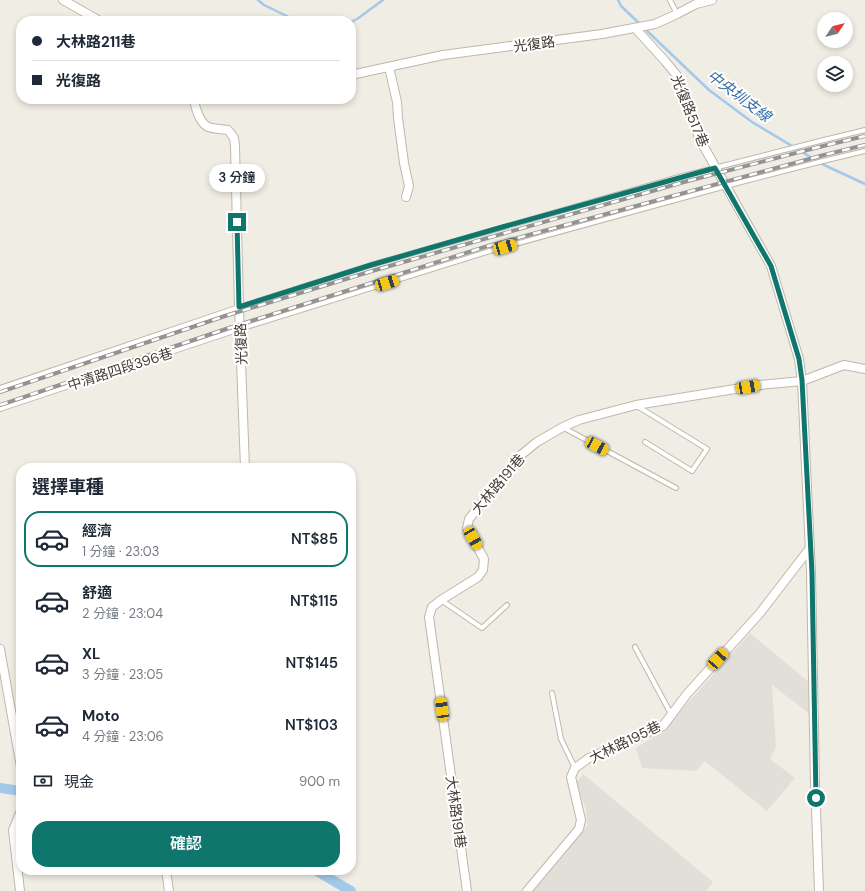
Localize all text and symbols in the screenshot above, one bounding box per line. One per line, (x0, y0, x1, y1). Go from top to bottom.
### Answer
north arrow (817, 12, 853, 48)
map controls (817, 12, 853, 92)
text: 大林路211巷 (56, 32, 136, 52)
street label: 光復路 (512, 32, 556, 56)
button: layers (817, 56, 853, 92)
water label: 中央圳支線 (703, 65, 777, 128)
text: 光復路 (56, 71, 101, 91)
street label: 光復路517巷 (667, 72, 713, 150)
callout: 3 分鐘 (209, 164, 265, 192)
text: 3 分鐘 (219, 169, 255, 186)
route end (228, 213, 246, 231)
car (492, 238, 518, 256)
car (374, 274, 400, 292)
street label: 光復路 (231, 323, 251, 365)
street label: 中清路四段396巷 (65, 344, 175, 394)
car (735, 379, 761, 395)
car (584, 435, 610, 457)
street label: 大林路191巷 (468, 450, 528, 518)
text: 選擇車種 (32, 475, 104, 499)
icon: car (34, 521, 70, 557)
text: 經濟 (82, 521, 112, 541)
car (462, 525, 484, 551)
text: NT$85 (291, 529, 338, 549)
text: 1 分鐘 · 23:03 (82, 543, 159, 560)
icon: car (34, 583, 70, 619)
text: 舒適 (82, 583, 112, 603)
text: NT$115 (290, 591, 338, 611)
text: 2 分鐘 · 23:04 (82, 605, 163, 622)
text: XL (82, 644, 100, 664)
icon: car (34, 645, 70, 681)
car (706, 646, 730, 672)
text: NT$145 (286, 653, 338, 673)
text: 3 分鐘 · 23:05 (82, 666, 163, 683)
car (434, 696, 450, 722)
text: Moto (82, 706, 120, 726)
icon: car (34, 707, 70, 743)
text: NT$103 (285, 715, 338, 735)
street label: 大林路195巷 (586, 717, 664, 767)
text: 4 分鐘 · 23:06 (82, 728, 164, 745)
icon: cash (32, 770, 54, 792)
text: 現金 (64, 772, 94, 792)
text: 900 m (299, 773, 340, 790)
street label: 大林路191巷 (442, 774, 470, 850)
route start (807, 789, 825, 807)
button: 確認 (32, 821, 340, 867)

